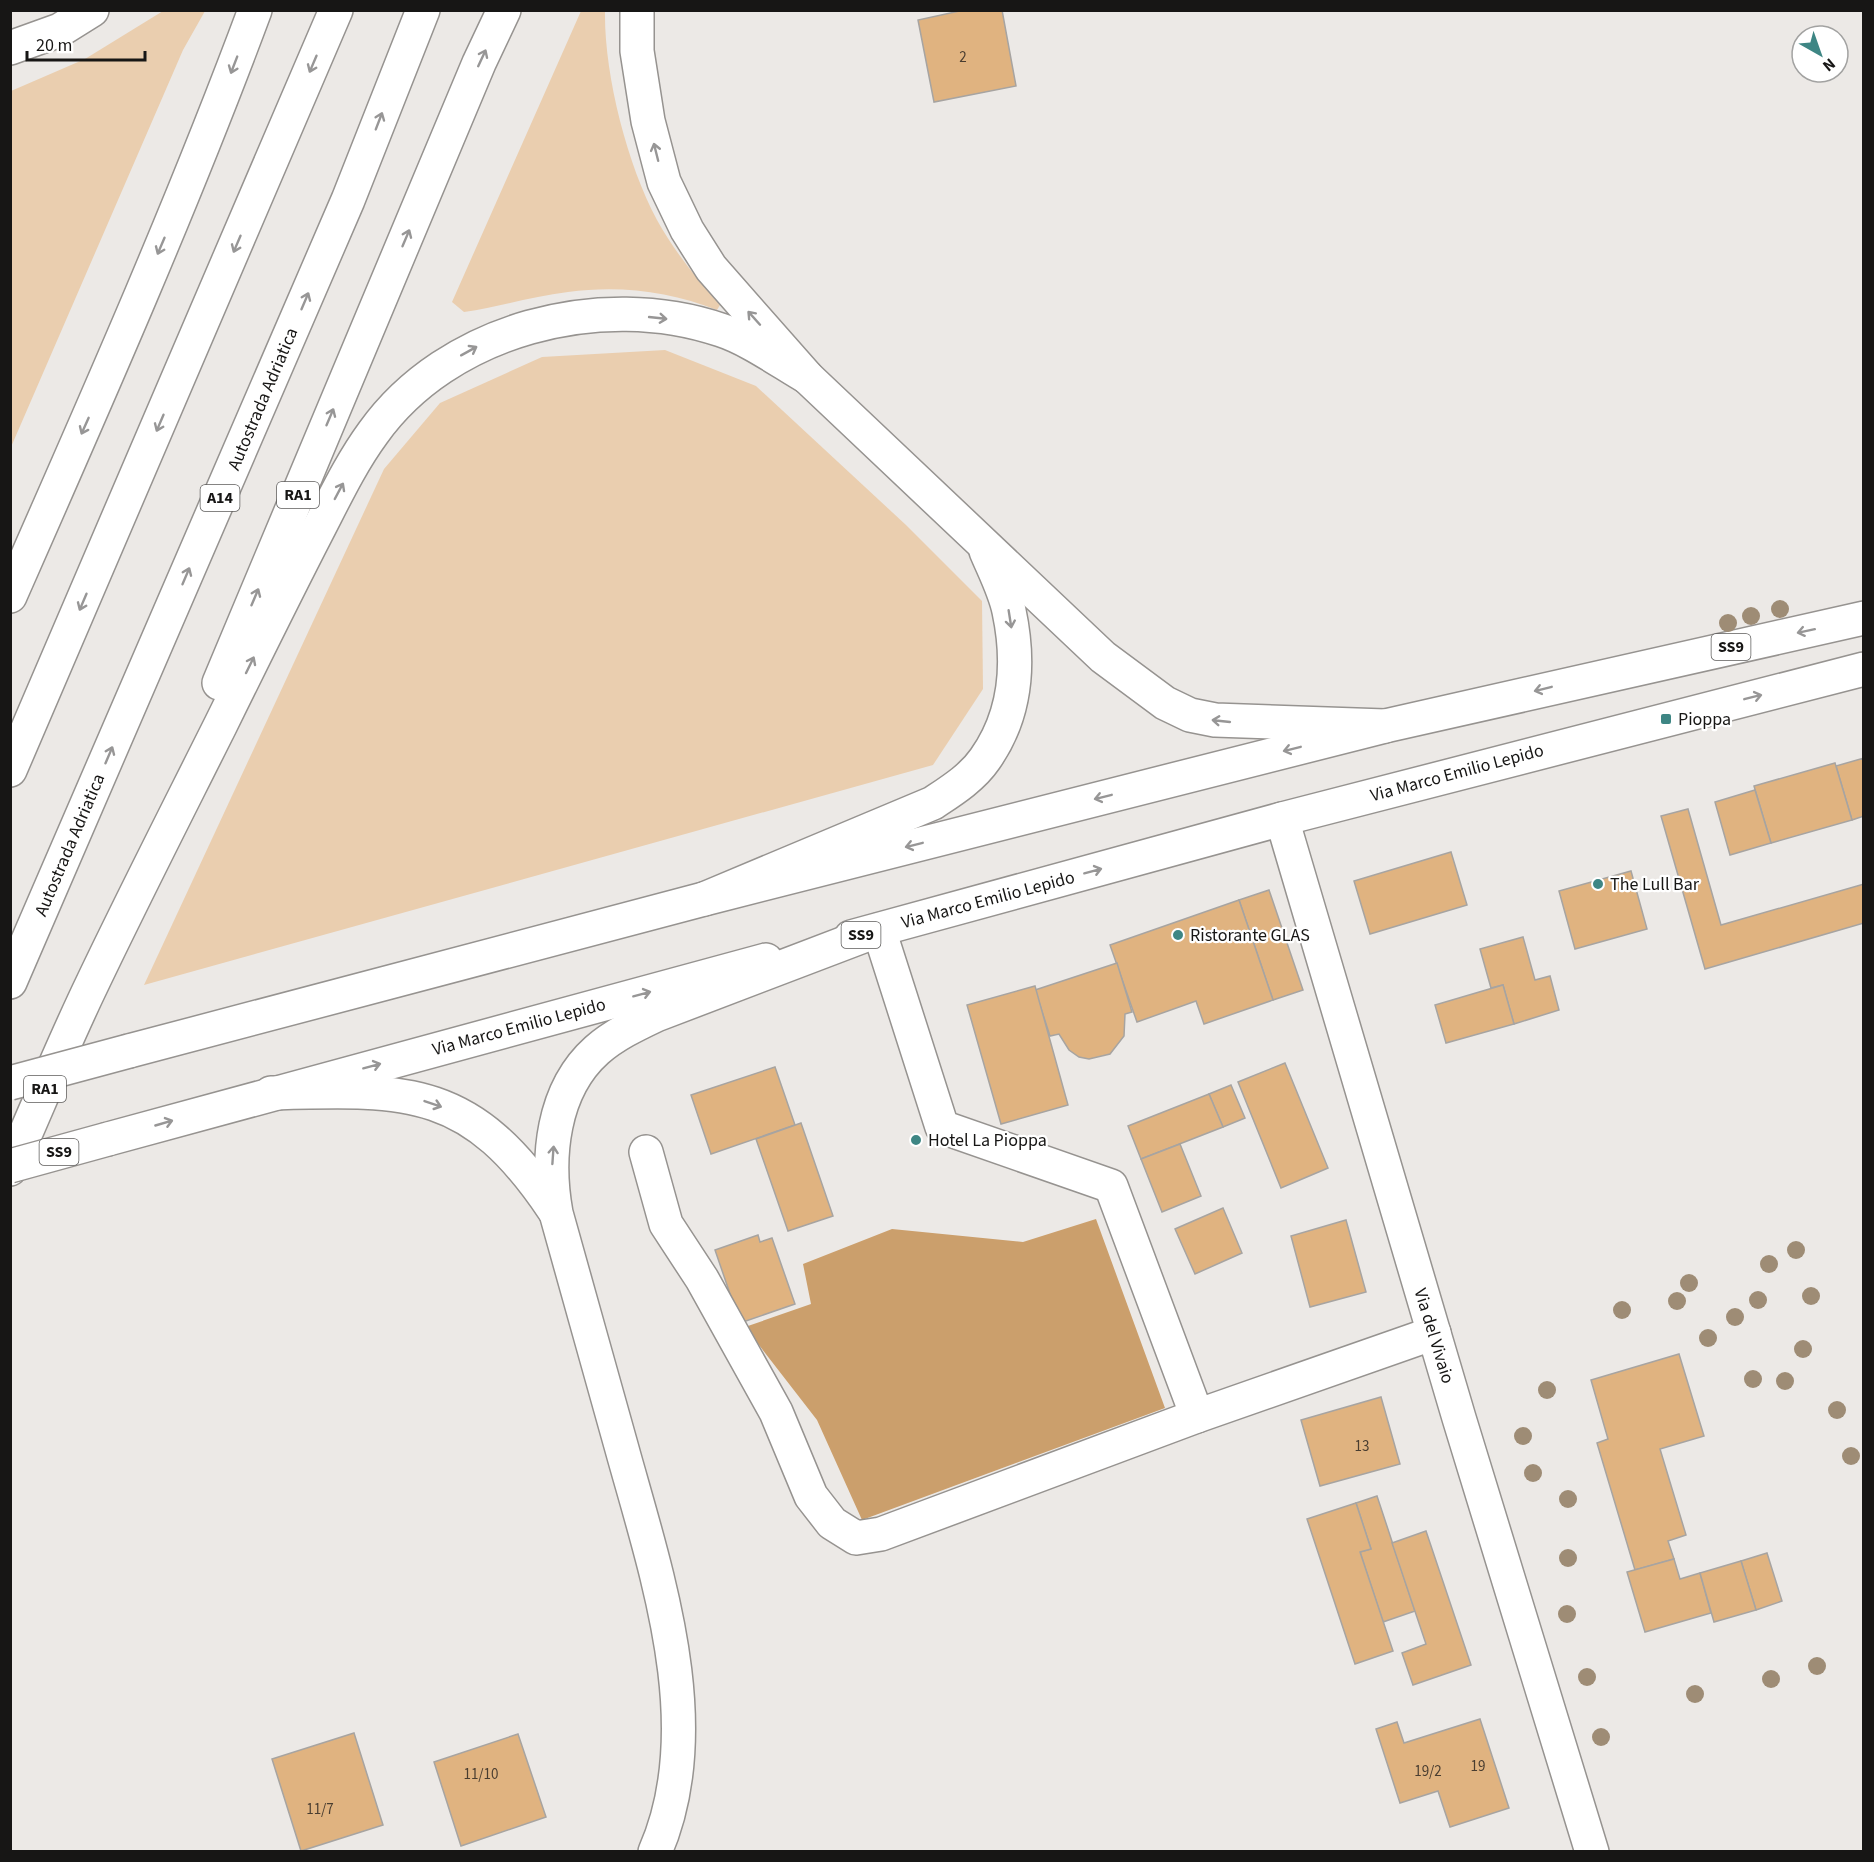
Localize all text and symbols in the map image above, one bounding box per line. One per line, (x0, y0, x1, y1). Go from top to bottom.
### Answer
scale bar (27, 24, 146, 62)
north arrow (1790, 24, 1850, 84)
text: 20 m (36, 33, 72, 58)
house number: 2 (959, 47, 967, 68)
one-way arrow (476, 50, 488, 68)
text: N (1818, 53, 1840, 77)
one-way arrow (228, 55, 239, 74)
one-way arrow (307, 55, 318, 73)
one-way arrow (375, 112, 386, 130)
one-way arrow (650, 143, 662, 162)
one-way arrow (401, 229, 412, 247)
one-way arrow (231, 234, 242, 253)
one-way arrow (154, 236, 166, 254)
one-way arrow (300, 292, 311, 310)
one-way arrow (747, 311, 761, 326)
one-way arrow (648, 312, 668, 323)
street label: Autostrada Adriatica (222, 324, 304, 474)
one-way arrow (460, 345, 478, 356)
one-way arrow (325, 409, 336, 427)
one-way arrow (154, 413, 165, 432)
one-way arrow (79, 416, 90, 434)
road number: RA1 (277, 482, 319, 508)
one-way arrow (334, 482, 345, 500)
road number: A14 (200, 485, 240, 511)
one-way arrow (181, 568, 192, 586)
one-way arrow (250, 589, 261, 607)
one-way arrow (77, 593, 88, 611)
one-way arrow (1005, 608, 1016, 628)
one-way arrow (1797, 626, 1817, 637)
road number: SS9 (1712, 634, 1750, 660)
one-way arrow (245, 656, 257, 674)
one-way arrow (1533, 684, 1552, 696)
one-way arrow (1743, 690, 1762, 702)
place label: Pioppa (1678, 707, 1731, 732)
marker: Pioppa (1659, 712, 1673, 726)
one-way arrow (1212, 715, 1232, 726)
street label: Via Marco Emilio Lepido (1367, 738, 1547, 808)
one-way arrow (1283, 744, 1302, 756)
one-way arrow (103, 747, 115, 765)
street label: Autostrada Adriatica (29, 770, 111, 920)
one-way arrow (1094, 792, 1113, 804)
one-way arrow (905, 840, 924, 852)
one-way arrow (1084, 864, 1103, 876)
street label: Via Marco Emilio Lepido (898, 865, 1078, 935)
place label: The Lull Bar (1610, 872, 1700, 897)
marker: The Lull Bar (1591, 877, 1605, 891)
road number: SS9 (842, 922, 880, 948)
place label: Ristorante GLAS (1190, 923, 1310, 948)
marker: Ristorante GLAS (1171, 928, 1185, 942)
one-way arrow (632, 987, 651, 999)
street label: Via Marco Emilio Lepido (429, 992, 609, 1062)
one-way arrow (363, 1060, 382, 1071)
road number: RA1 (24, 1076, 66, 1102)
one-way arrow (423, 1099, 442, 1110)
one-way arrow (154, 1117, 173, 1128)
place label: Hotel La Pioppa (928, 1128, 1047, 1153)
marker: Hotel La Pioppa (909, 1133, 923, 1147)
road number: SS9 (40, 1139, 78, 1165)
one-way arrow (547, 1146, 558, 1166)
street label: Via del Vivaio (1408, 1285, 1460, 1387)
house number: 13 (1355, 1436, 1369, 1457)
house number: 19 (1471, 1756, 1485, 1777)
house number: 19/2 (1414, 1761, 1442, 1782)
house number: 11/10 (463, 1764, 499, 1785)
house number: 11/7 (306, 1799, 334, 1820)

